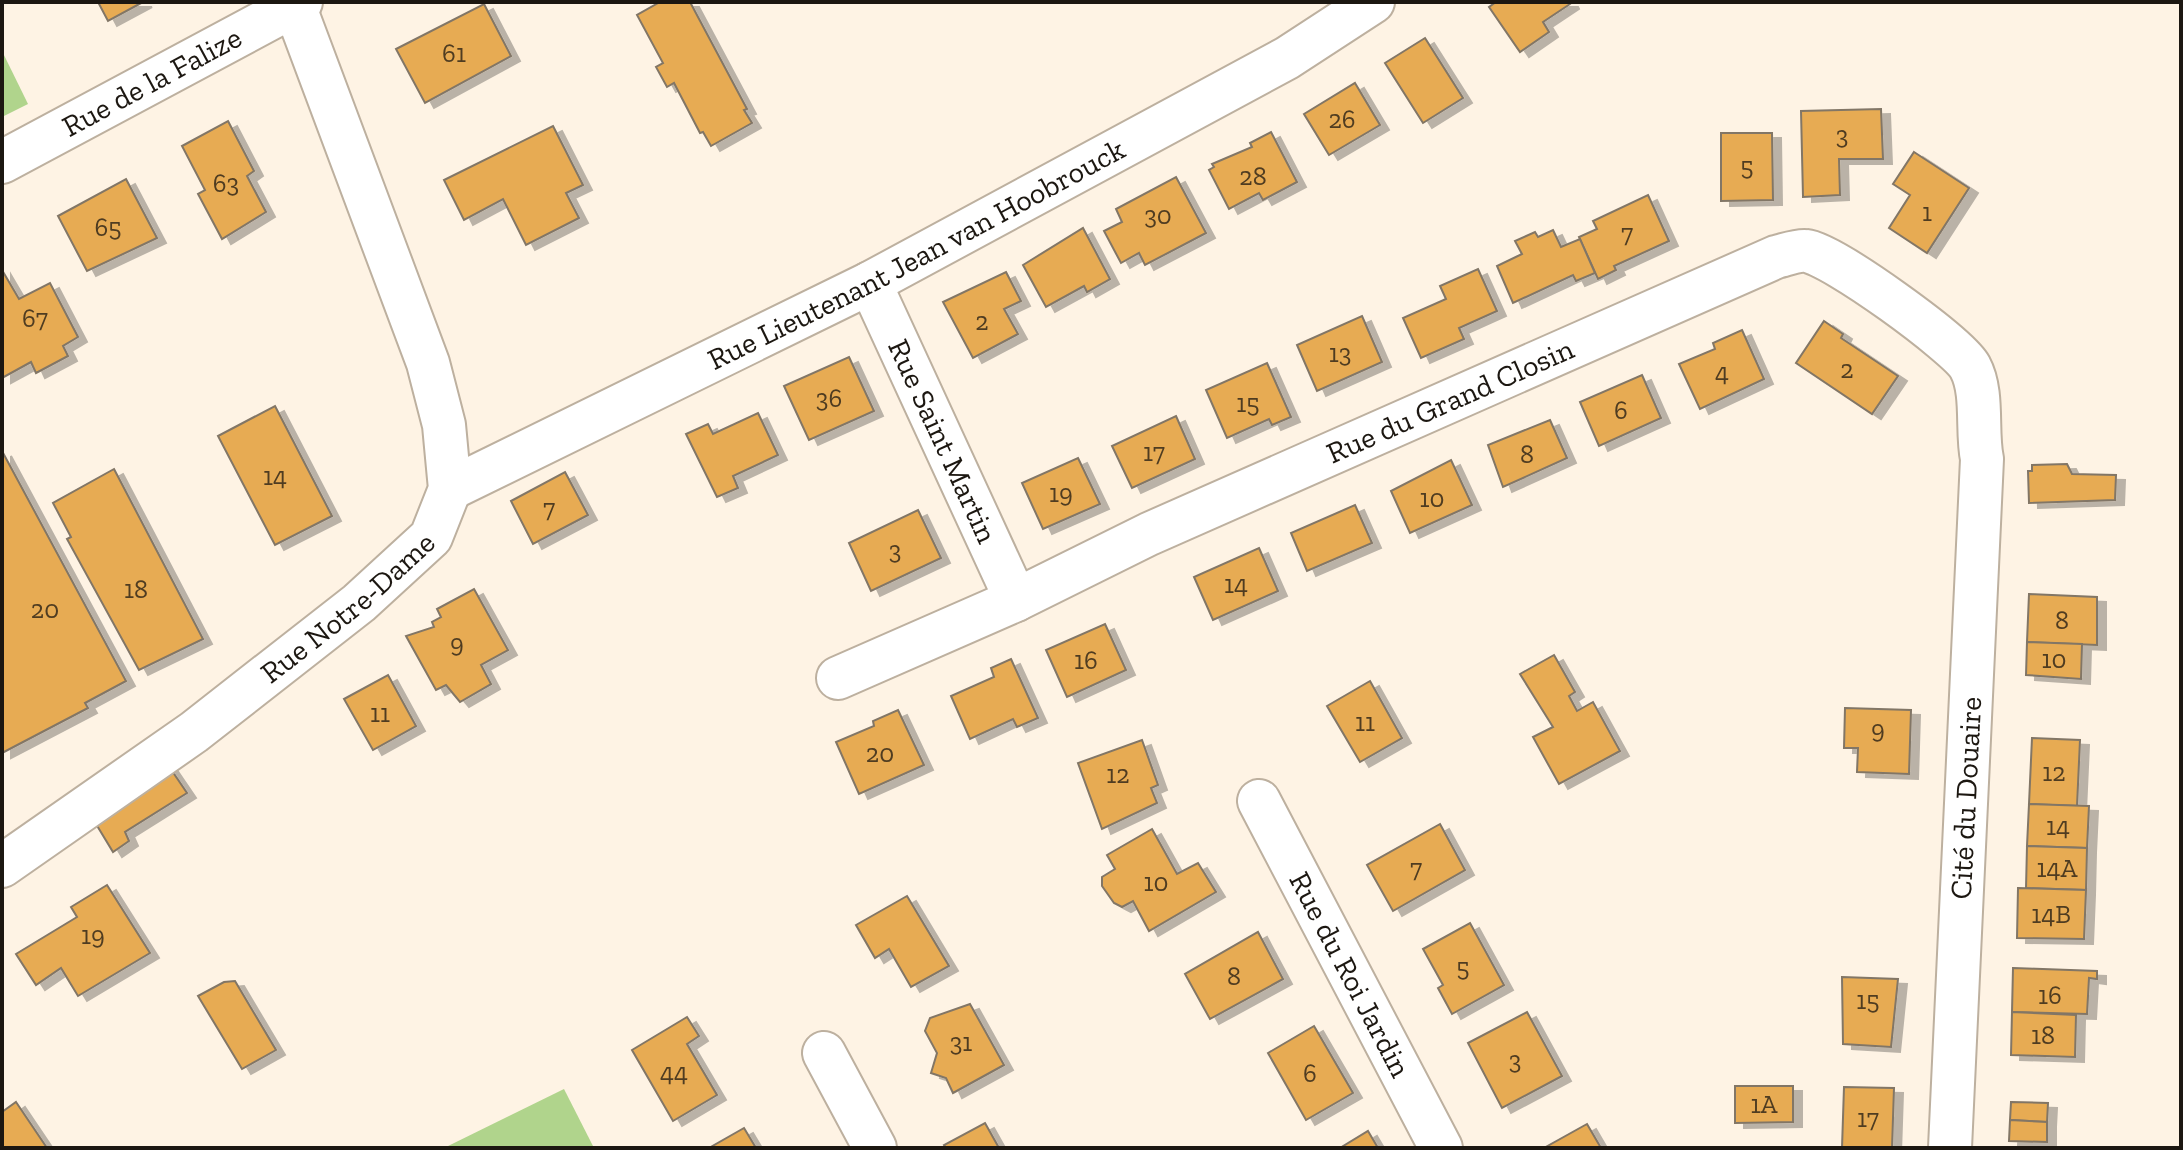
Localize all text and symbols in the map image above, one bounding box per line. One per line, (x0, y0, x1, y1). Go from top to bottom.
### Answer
street label: Rue de la Falize (56, 19, 248, 144)
house number: 61 (442, 37, 466, 69)
house number: 26 (1328, 103, 1356, 135)
house number: 3 (1836, 119, 1848, 151)
street label: Rue Lieutenant Jean van Hoobrouck (702, 131, 1131, 378)
house number: 5 (1740, 150, 1754, 182)
house number: 28 (1239, 160, 1267, 192)
house number: 63 (213, 167, 239, 199)
house number: 1 (1922, 196, 1932, 228)
house number: 30 (1144, 199, 1172, 231)
house number: 65 (94, 211, 122, 243)
house number: 7 (1621, 217, 1633, 249)
house number: 67 (22, 302, 48, 334)
house number: 2 (975, 305, 989, 337)
street label: Rue du Grand Closin (1321, 331, 1579, 471)
street label: Rue Saint Martin (880, 333, 1005, 549)
house number: 13 (1329, 337, 1351, 369)
house number: 2 (1840, 353, 1854, 385)
house number: 4 (1715, 356, 1729, 388)
house number: 36 (816, 382, 842, 414)
house number: 15 (1236, 387, 1260, 419)
house number: 6 (1614, 394, 1628, 426)
house number: 17 (1143, 436, 1165, 468)
house number: 8 (1520, 438, 1534, 470)
house number: 14 (263, 460, 287, 492)
house number: 19 (1049, 477, 1073, 509)
house number: 10 (1420, 482, 1445, 514)
house number: 7 (543, 492, 555, 524)
street label: Rue Notre-Dame (254, 525, 442, 691)
house number: 3 (889, 534, 901, 566)
house number: 14 (1224, 568, 1248, 600)
house number: 18 (124, 573, 148, 605)
house number: 20 (31, 593, 59, 625)
house number: 8 (2055, 604, 2069, 636)
house number: 9 (450, 627, 464, 659)
house number: 10 (2042, 643, 2067, 675)
house number: 16 (1074, 644, 1098, 676)
street label: Cité du Douaire (1943, 696, 1989, 900)
house number: 11 (370, 697, 390, 729)
house number: 11 (1355, 706, 1375, 738)
house number: 9 (1871, 713, 1885, 745)
house number: 20 (866, 737, 894, 769)
house number: 12 (2042, 756, 2066, 788)
house number: 12 (1106, 758, 1130, 790)
house number: 14 (2046, 810, 2070, 842)
house number: 7 (1410, 852, 1422, 884)
house number: 14A (2037, 852, 2079, 884)
house number: 10 (1144, 866, 1169, 898)
street label: Rue du Roi Jardin (1281, 866, 1419, 1083)
house number: 14B (2031, 898, 2071, 930)
house number: 19 (81, 919, 105, 951)
house number: 5 (1456, 951, 1470, 983)
house number: 8 (1227, 960, 1241, 992)
house number: 16 (2038, 979, 2062, 1011)
house number: 15 (1856, 984, 1880, 1016)
house number: 18 (2031, 1019, 2055, 1051)
house number: 31 (950, 1026, 972, 1058)
house number: 3 (1509, 1044, 1521, 1076)
house number: 44 (660, 1056, 688, 1088)
house number: 6 (1303, 1057, 1317, 1089)
house number: 1A (1751, 1088, 1779, 1120)
house number: 17 (1857, 1102, 1879, 1134)

